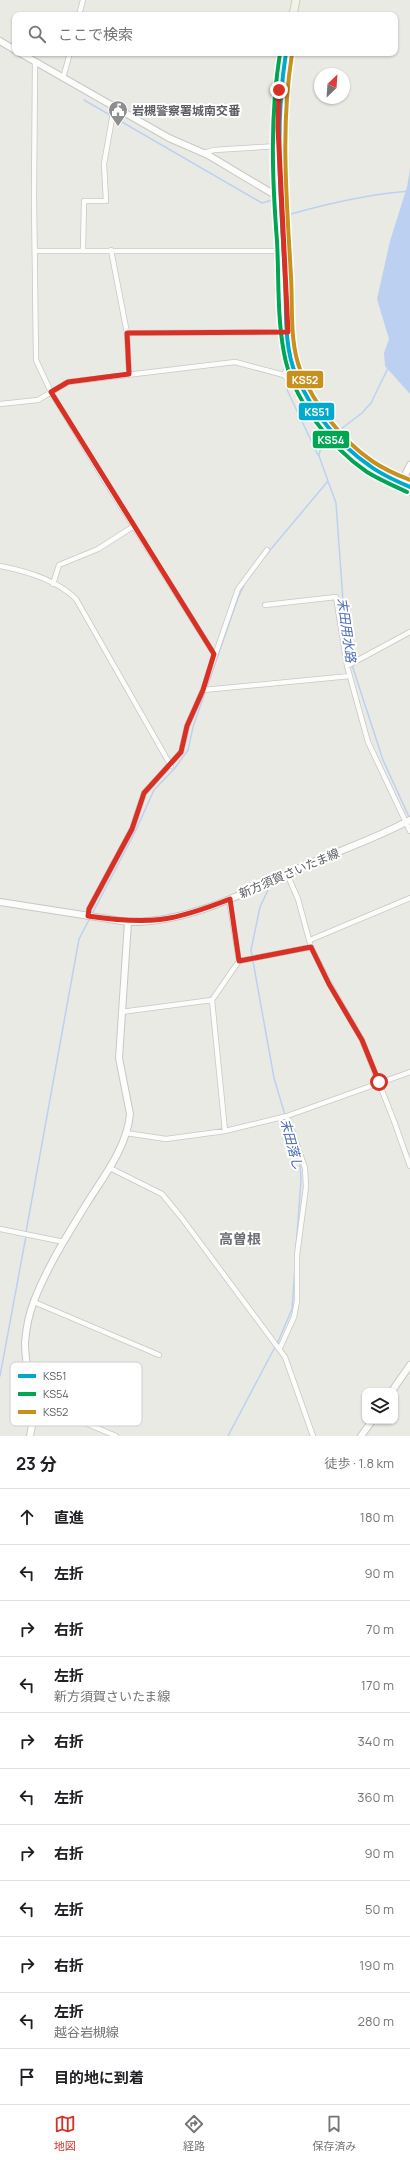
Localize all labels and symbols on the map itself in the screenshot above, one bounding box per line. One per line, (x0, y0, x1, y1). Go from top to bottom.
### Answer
north arrow (314, 68, 350, 104)
route end (270, 81, 288, 99)
public building icon: 岩槻警察署城南交番 (107, 99, 129, 127)
place label: 岩槻警察署城南交番 (132, 102, 241, 119)
line badge: KS52 (286, 370, 324, 389)
text: KS52 (292, 372, 318, 387)
line badge: KS51 (298, 402, 335, 421)
text: KS51 (304, 404, 330, 419)
line badge: KS54 (312, 430, 350, 449)
text: KS54 (317, 432, 345, 447)
water label: 末田用水路 (334, 597, 361, 664)
street label: 新方須賀さいたま線 (236, 844, 342, 902)
route start (370, 1073, 388, 1091)
water label: 末田落し (277, 1117, 307, 1171)
district label: 高曽根 (219, 1229, 261, 1248)
legend (10, 1362, 142, 1426)
text: KS51 (43, 1368, 67, 1383)
text: KS54 (43, 1386, 69, 1401)
text: KS52 (43, 1404, 68, 1419)

